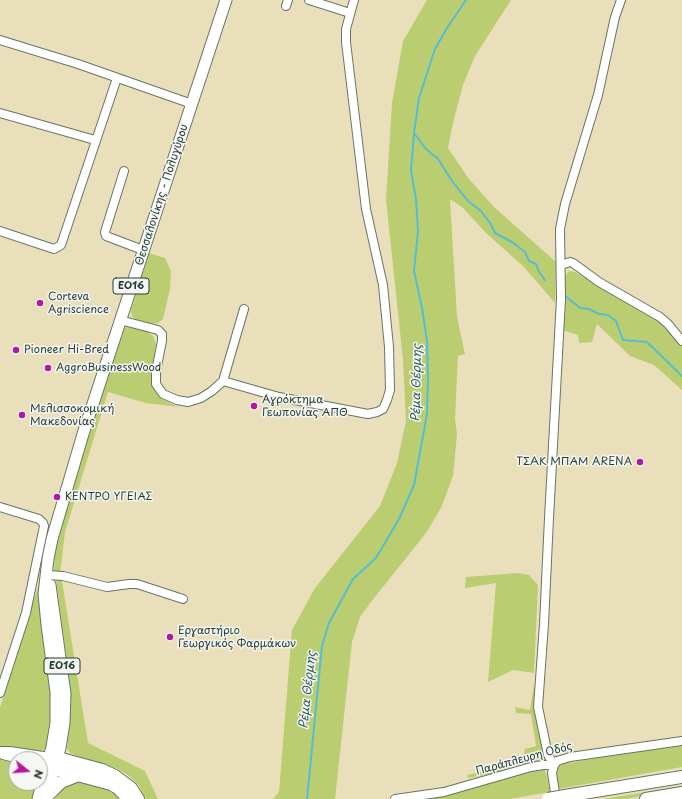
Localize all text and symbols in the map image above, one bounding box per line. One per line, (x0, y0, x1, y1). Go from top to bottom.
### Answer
street label: Θεσσαλονίκης - Πολυγύρου (133, 123, 191, 267)
road number: ΕΟ16 (113, 278, 149, 294)
place label: Corteva Agriscience (48, 290, 109, 316)
marker: Corteva Agriscience (35, 298, 45, 308)
place label: Pioneer Hi-Bred (24, 343, 109, 357)
water label: Ρέμα Θέρμης (409, 344, 425, 422)
marker: Pioneer Hi-Bred (11, 345, 21, 355)
place label: AggroBusinessWood (56, 361, 161, 375)
marker: AggroBusinessWood (43, 363, 53, 373)
place label: Αγρόκτημα Γεωπονίας ΑΠΘ (262, 393, 348, 419)
marker: Αγρόκτημα Γεωπονίας ΑΠΘ (249, 401, 259, 411)
place label: Μελισσοκομική Μακεδονίας (30, 402, 114, 428)
marker: Μελισσοκομική Μακεδονίας (17, 410, 27, 420)
place label: ΤΣΑΚ ΜΠΑΜ ARENA (516, 455, 632, 469)
marker: ΤΣΑΚ ΜΠΑΜ ARENA (635, 457, 645, 467)
place label: ΚΕΝΤΡΟ ΥΓΕΙΑΣ (65, 490, 152, 504)
marker: ΚΕΝΤΡΟ ΥΓΕΙΑΣ (52, 492, 62, 502)
place label: Εργαστήριο Γεωργικός Φαρμάκων (178, 624, 296, 650)
marker: Εργαστήριο Γεωργικός Φαρμάκων (165, 632, 175, 642)
water label: Ρέμα Θέρμης (297, 650, 319, 730)
road number: ΕΟ16 (44, 658, 80, 674)
street label: Παράπλευρη Οδός (474, 740, 574, 778)
north arrow (8, 751, 48, 791)
text: N (30, 768, 48, 781)

